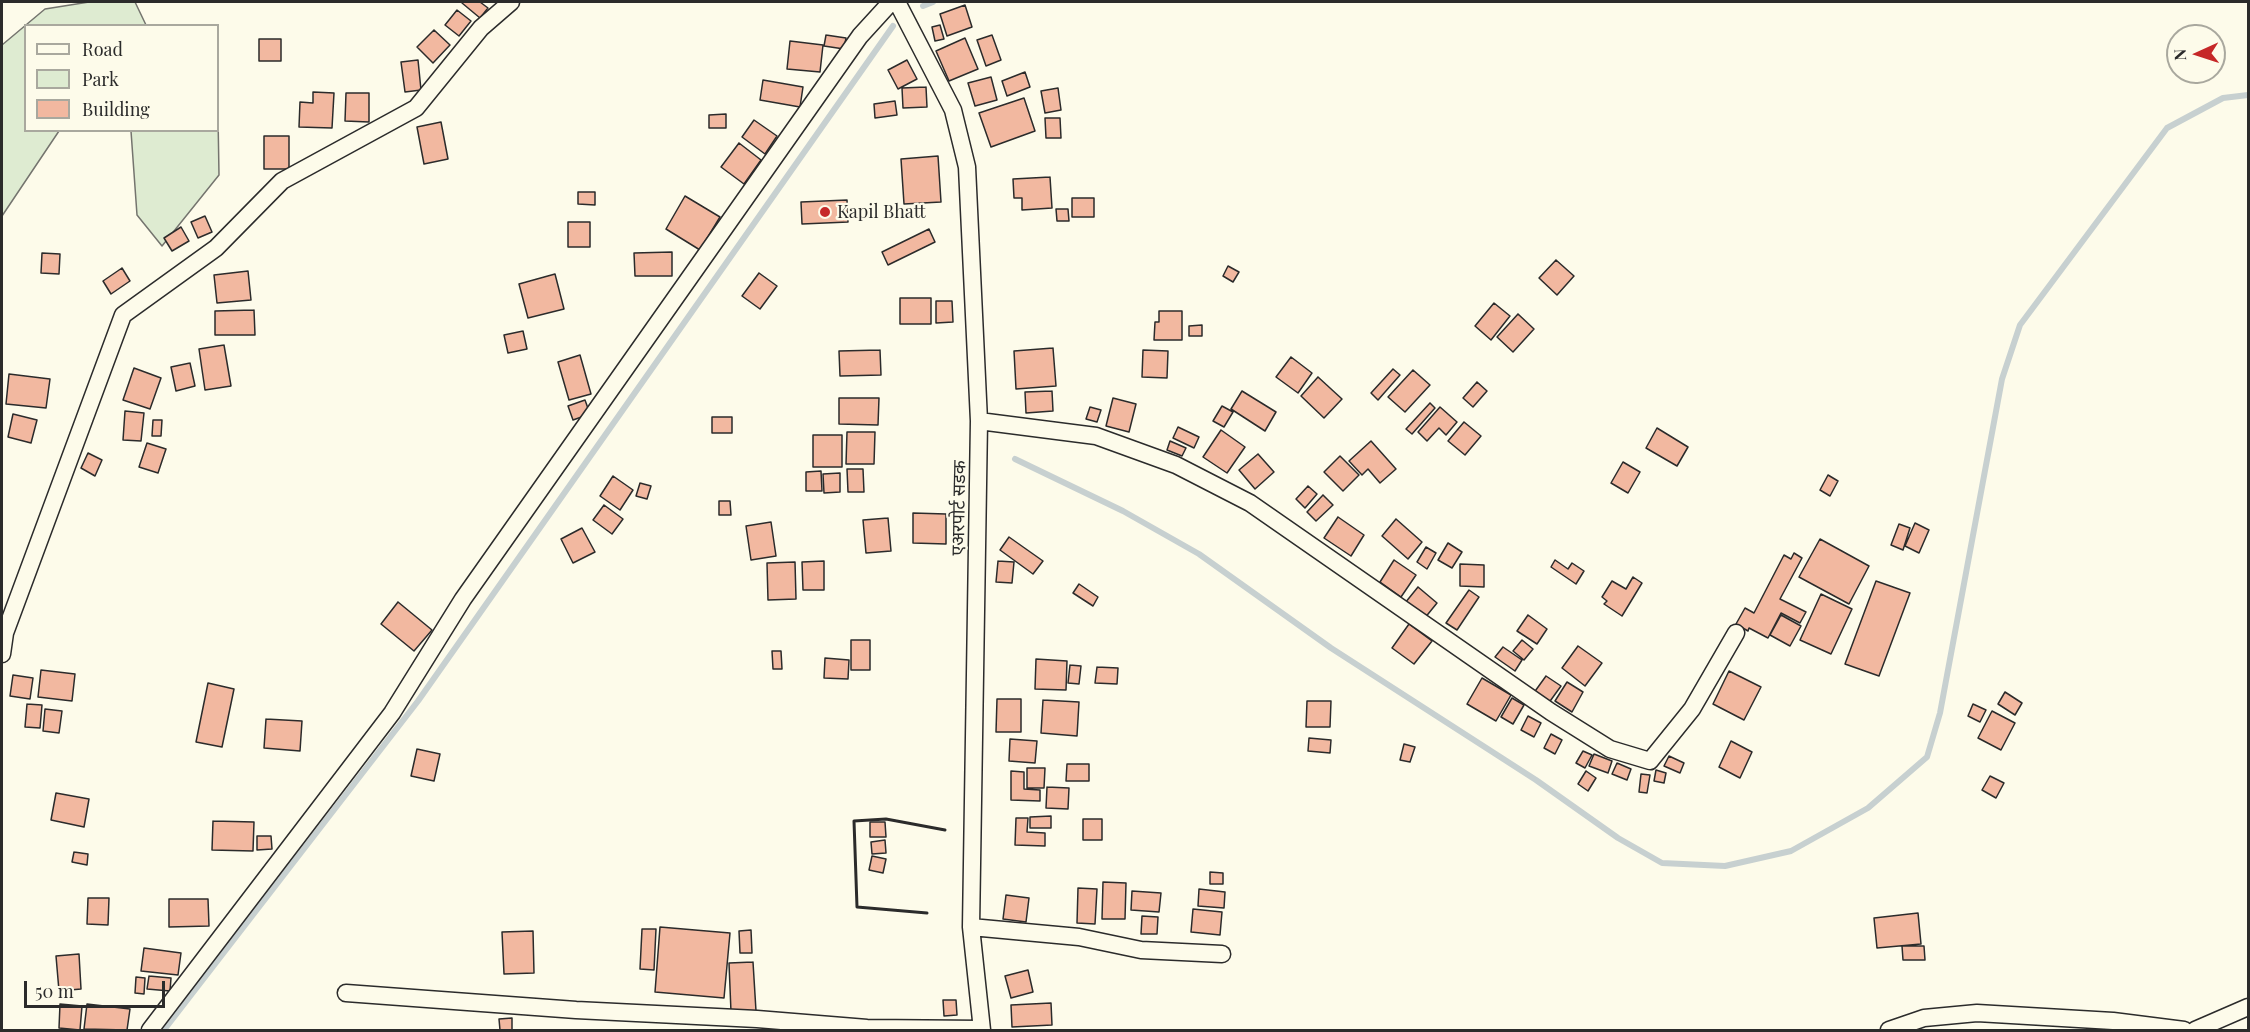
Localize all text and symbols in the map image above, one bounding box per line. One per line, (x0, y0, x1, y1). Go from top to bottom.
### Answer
legend (24, 24, 219, 132)
north arrow (2166, 24, 2226, 84)
text: Road (82, 37, 123, 61)
text: N (2169, 49, 2190, 61)
text: Park (82, 67, 119, 91)
text: Building (82, 97, 150, 121)
place label: Kapil Bhatt (837, 201, 926, 223)
marker: Kapil Bhatt (818, 205, 832, 219)
street label: एअरपोर्ट सडक (947, 460, 971, 556)
scale bar (27, 969, 168, 1007)
text: 50 m (35, 979, 74, 1003)

